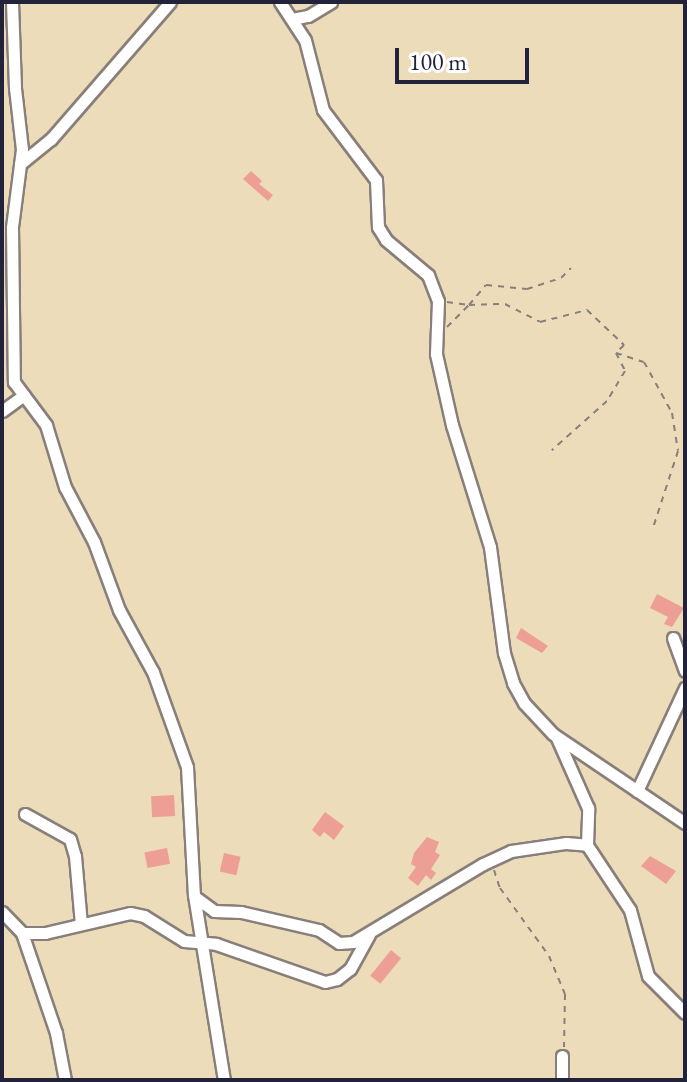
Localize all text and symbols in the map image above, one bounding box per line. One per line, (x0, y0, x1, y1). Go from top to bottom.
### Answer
scale bar (399, 32, 533, 82)
text: 100 m (409, 46, 467, 77)

